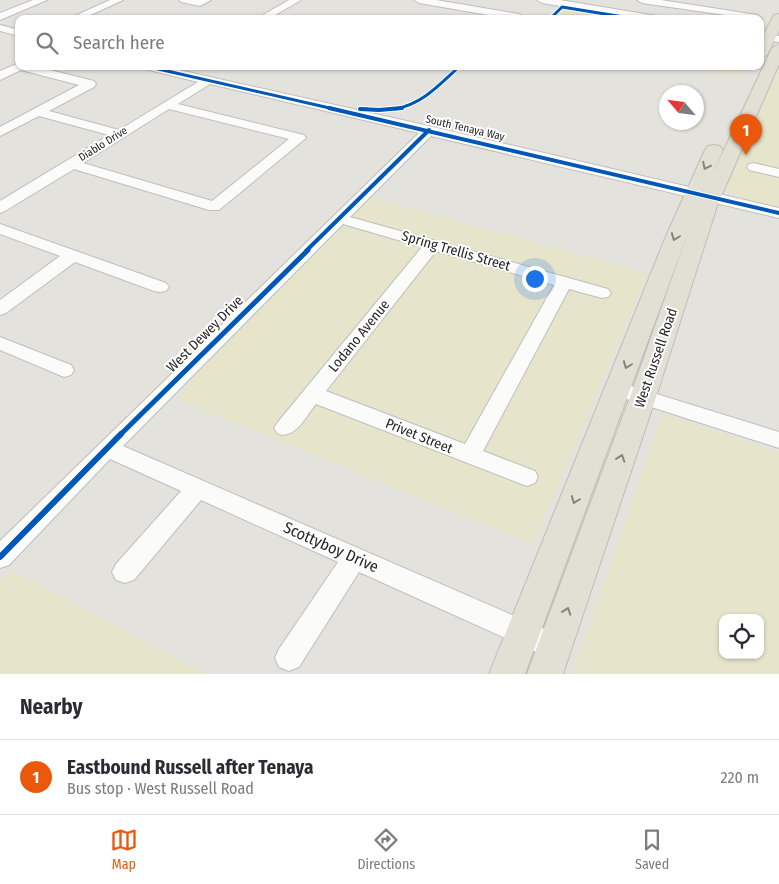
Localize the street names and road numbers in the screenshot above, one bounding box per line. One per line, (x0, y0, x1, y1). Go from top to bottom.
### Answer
street label: South Tenaya Way (424, 113, 506, 143)
street label: Diablo Drive (76, 124, 130, 164)
street label: Spring Trellis Street (400, 227, 513, 275)
street label: West Dewey Drive (163, 292, 247, 376)
street label: Lodano Avenue (325, 297, 393, 375)
street label: West Russell Road (631, 306, 681, 410)
street label: Privet Street (383, 415, 455, 457)
street label: Scottyboy Drive (281, 518, 382, 576)

